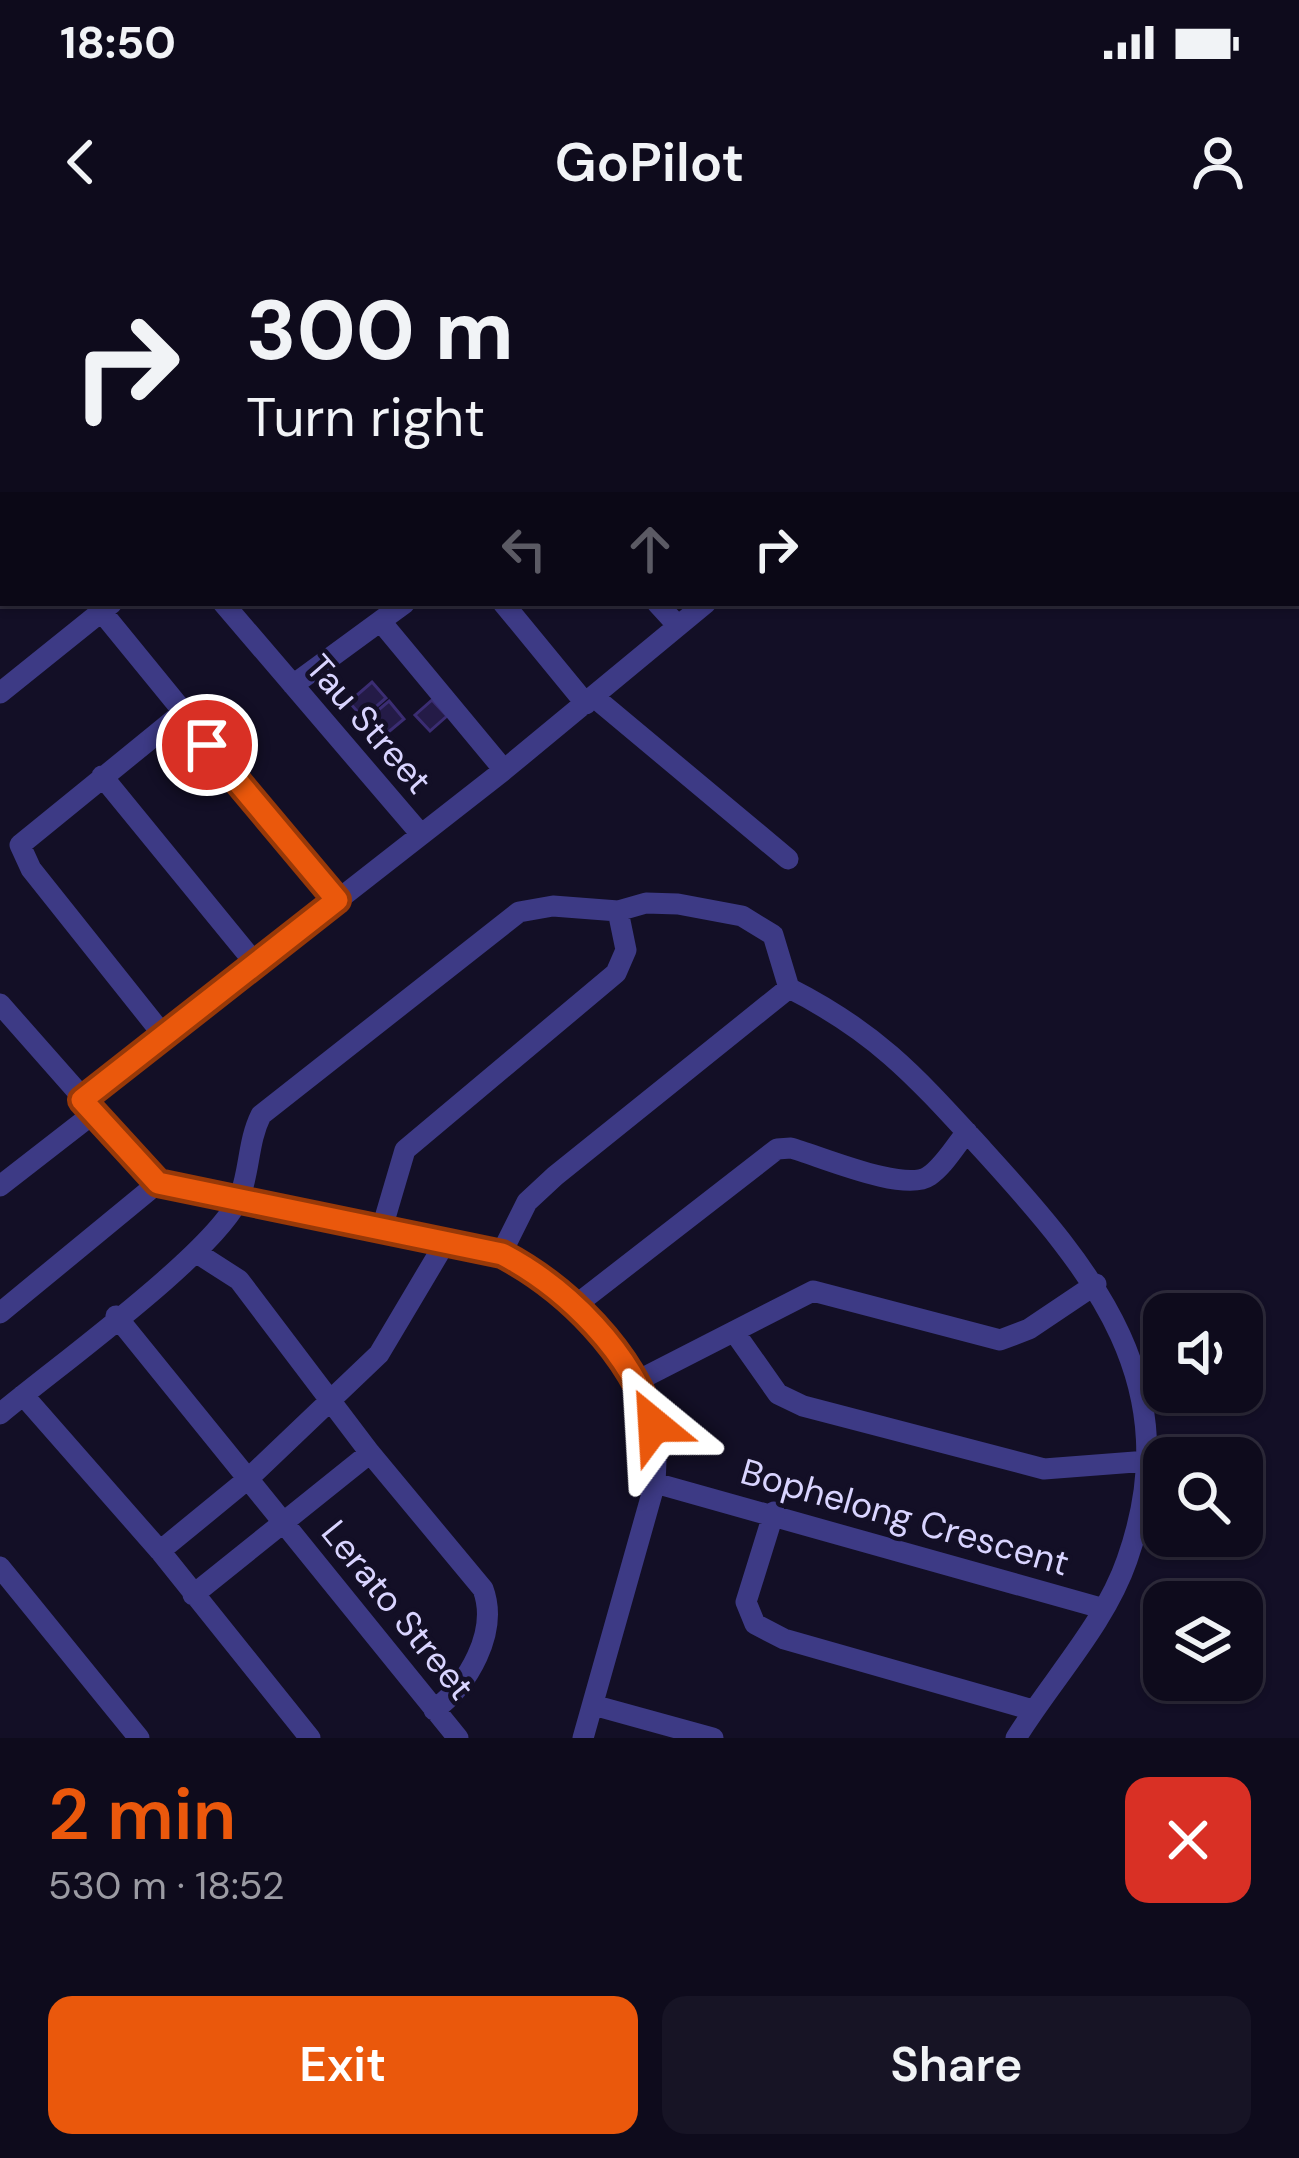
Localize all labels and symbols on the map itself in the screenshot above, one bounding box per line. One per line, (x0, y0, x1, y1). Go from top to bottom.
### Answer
street label: Tau Street (296, 645, 442, 803)
pin (156, 694, 258, 796)
position arrow (591, 1362, 717, 1488)
street label: Bophelong Crescent (735, 1448, 1075, 1586)
street label: Lerato Street (311, 1511, 485, 1709)

